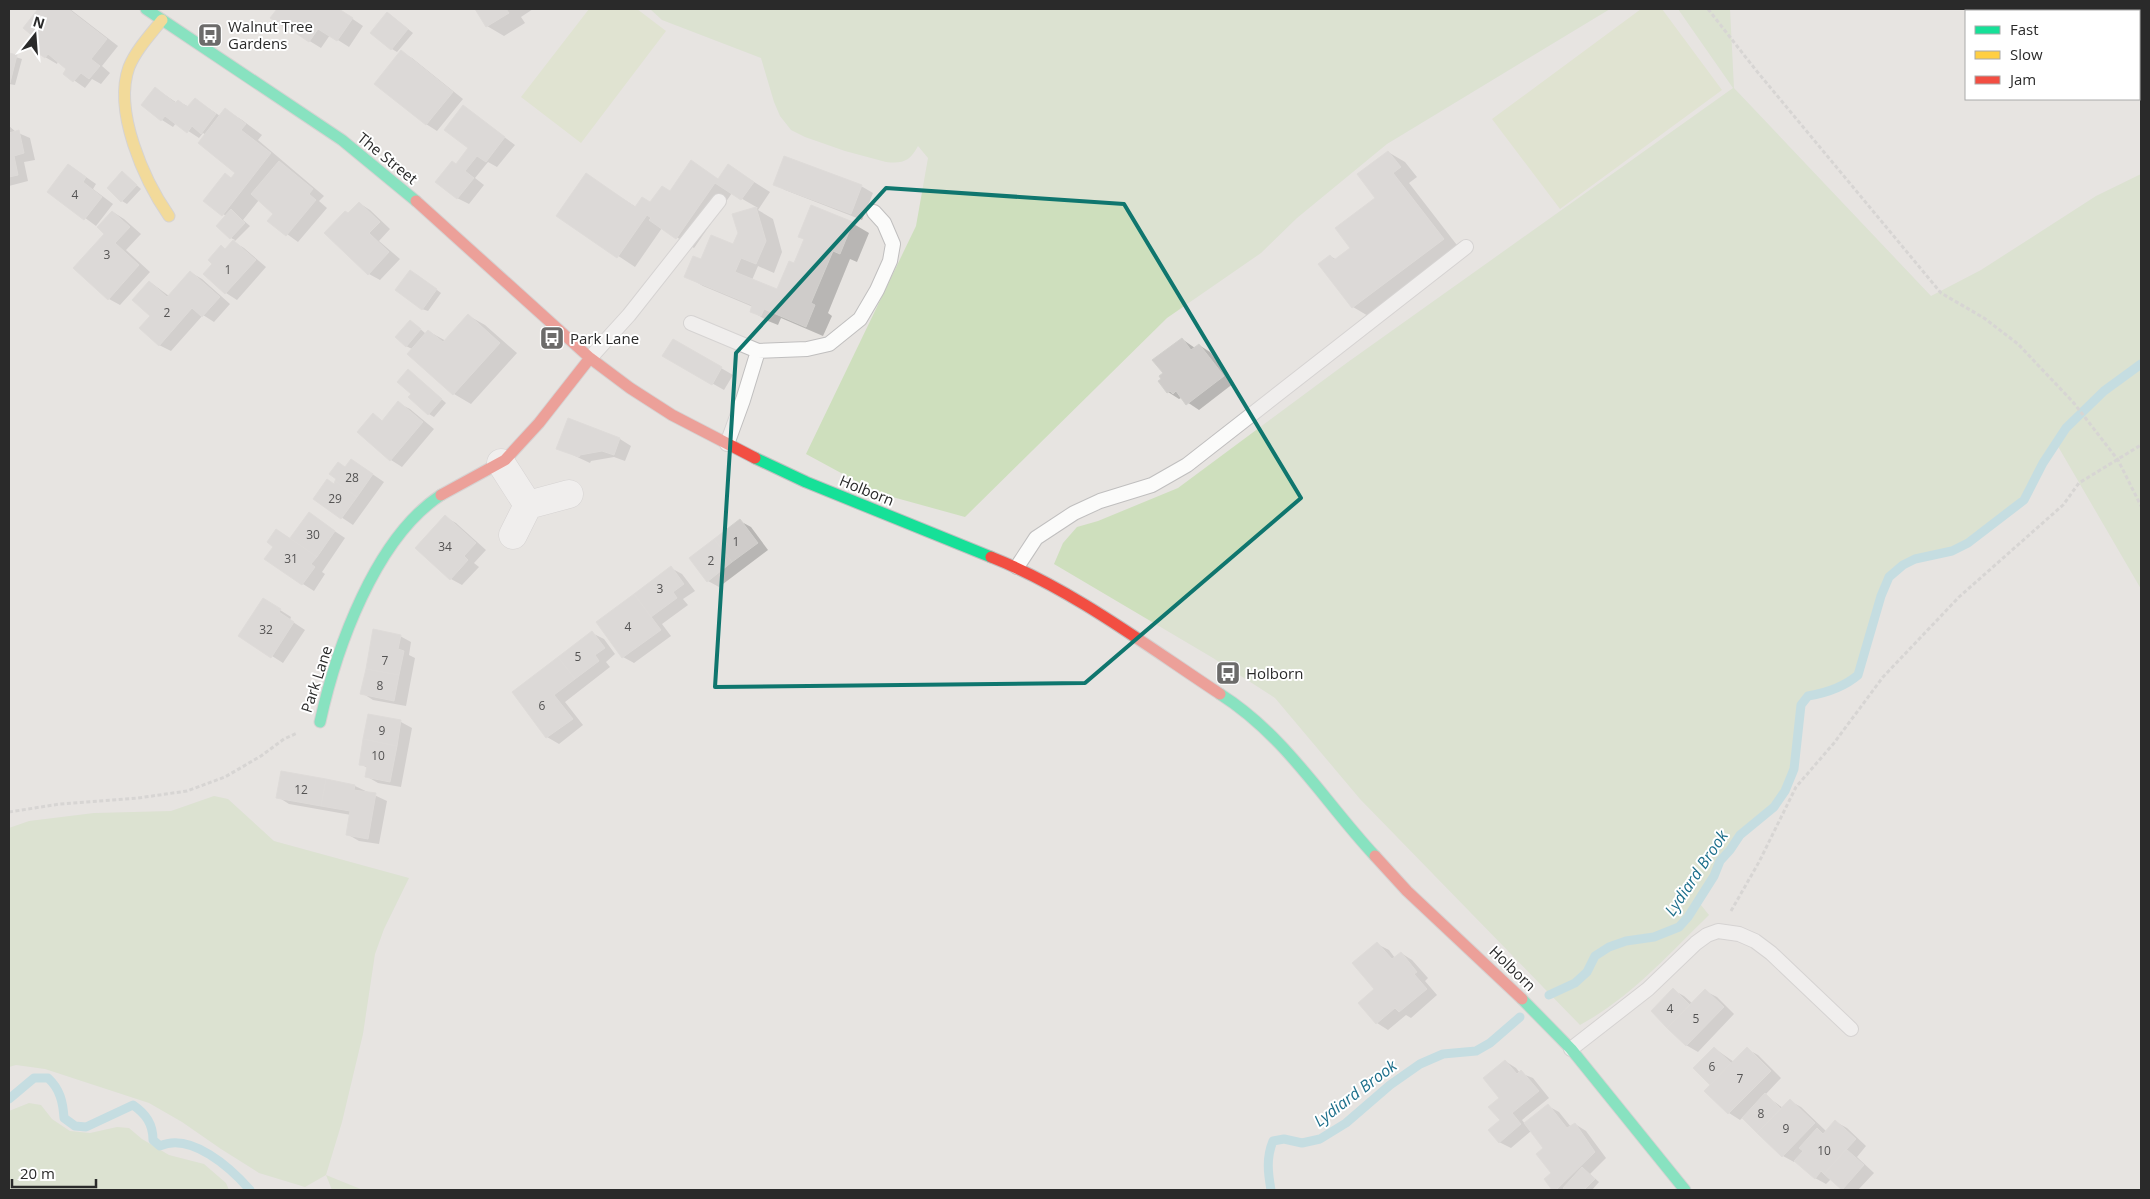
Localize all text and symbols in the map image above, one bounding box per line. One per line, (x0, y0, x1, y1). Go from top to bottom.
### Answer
north arrow (10, 10, 60, 60)
legend (1965, 10, 2140, 100)
text: N (31, 11, 47, 33)
place label: Walnut Tree Gardens (228, 16, 313, 53)
text: Fast (2010, 19, 2039, 39)
bus stop icon: Walnut Tree Gardens (197, 22, 223, 48)
text: Slow (2010, 44, 2043, 64)
text: Jam (2008, 69, 2036, 89)
street label: The Street (354, 128, 422, 188)
house number: 4 (72, 186, 79, 203)
house number: 3 (104, 246, 111, 263)
house number: 1 (225, 261, 231, 278)
house number: 2 (164, 304, 171, 321)
bus stop icon: Park Lane (539, 325, 565, 351)
place label: Park Lane (570, 328, 639, 348)
house number: 28 (345, 469, 359, 486)
street label: Holborn (837, 470, 897, 510)
house number: 29 (328, 490, 342, 507)
house number: 30 (306, 526, 320, 543)
house number: 1 (733, 533, 739, 550)
house number: 34 (438, 538, 452, 555)
house number: 31 (284, 550, 298, 567)
house number: 2 (708, 552, 715, 569)
house number: 3 (657, 580, 664, 597)
house number: 4 (625, 618, 632, 635)
house number: 32 (259, 621, 273, 638)
street label: Park Lane (296, 643, 336, 715)
house number: 5 (575, 648, 582, 665)
house number: 7 (382, 652, 389, 669)
bus stop icon: Holborn (1215, 660, 1241, 686)
place label: Holborn (1246, 663, 1303, 683)
house number: 8 (377, 677, 384, 694)
house number: 6 (539, 697, 546, 714)
house number: 9 (379, 722, 386, 739)
house number: 10 (371, 747, 385, 764)
house number: 12 (294, 781, 308, 798)
water label: Lydiard Brook (1659, 825, 1733, 920)
street label: Holborn (1485, 941, 1541, 995)
house number: 4 (1667, 1000, 1674, 1017)
house number: 5 (1693, 1010, 1700, 1027)
water label: Lydiard Brook (1309, 1054, 1402, 1132)
house number: 6 (1709, 1058, 1716, 1075)
house number: 7 (1737, 1070, 1744, 1087)
house number: 8 (1758, 1105, 1765, 1122)
house number: 9 (1783, 1120, 1790, 1137)
house number: 10 (1817, 1142, 1831, 1159)
scale bar (12, 1156, 96, 1188)
text: 20 m (20, 1163, 55, 1183)

